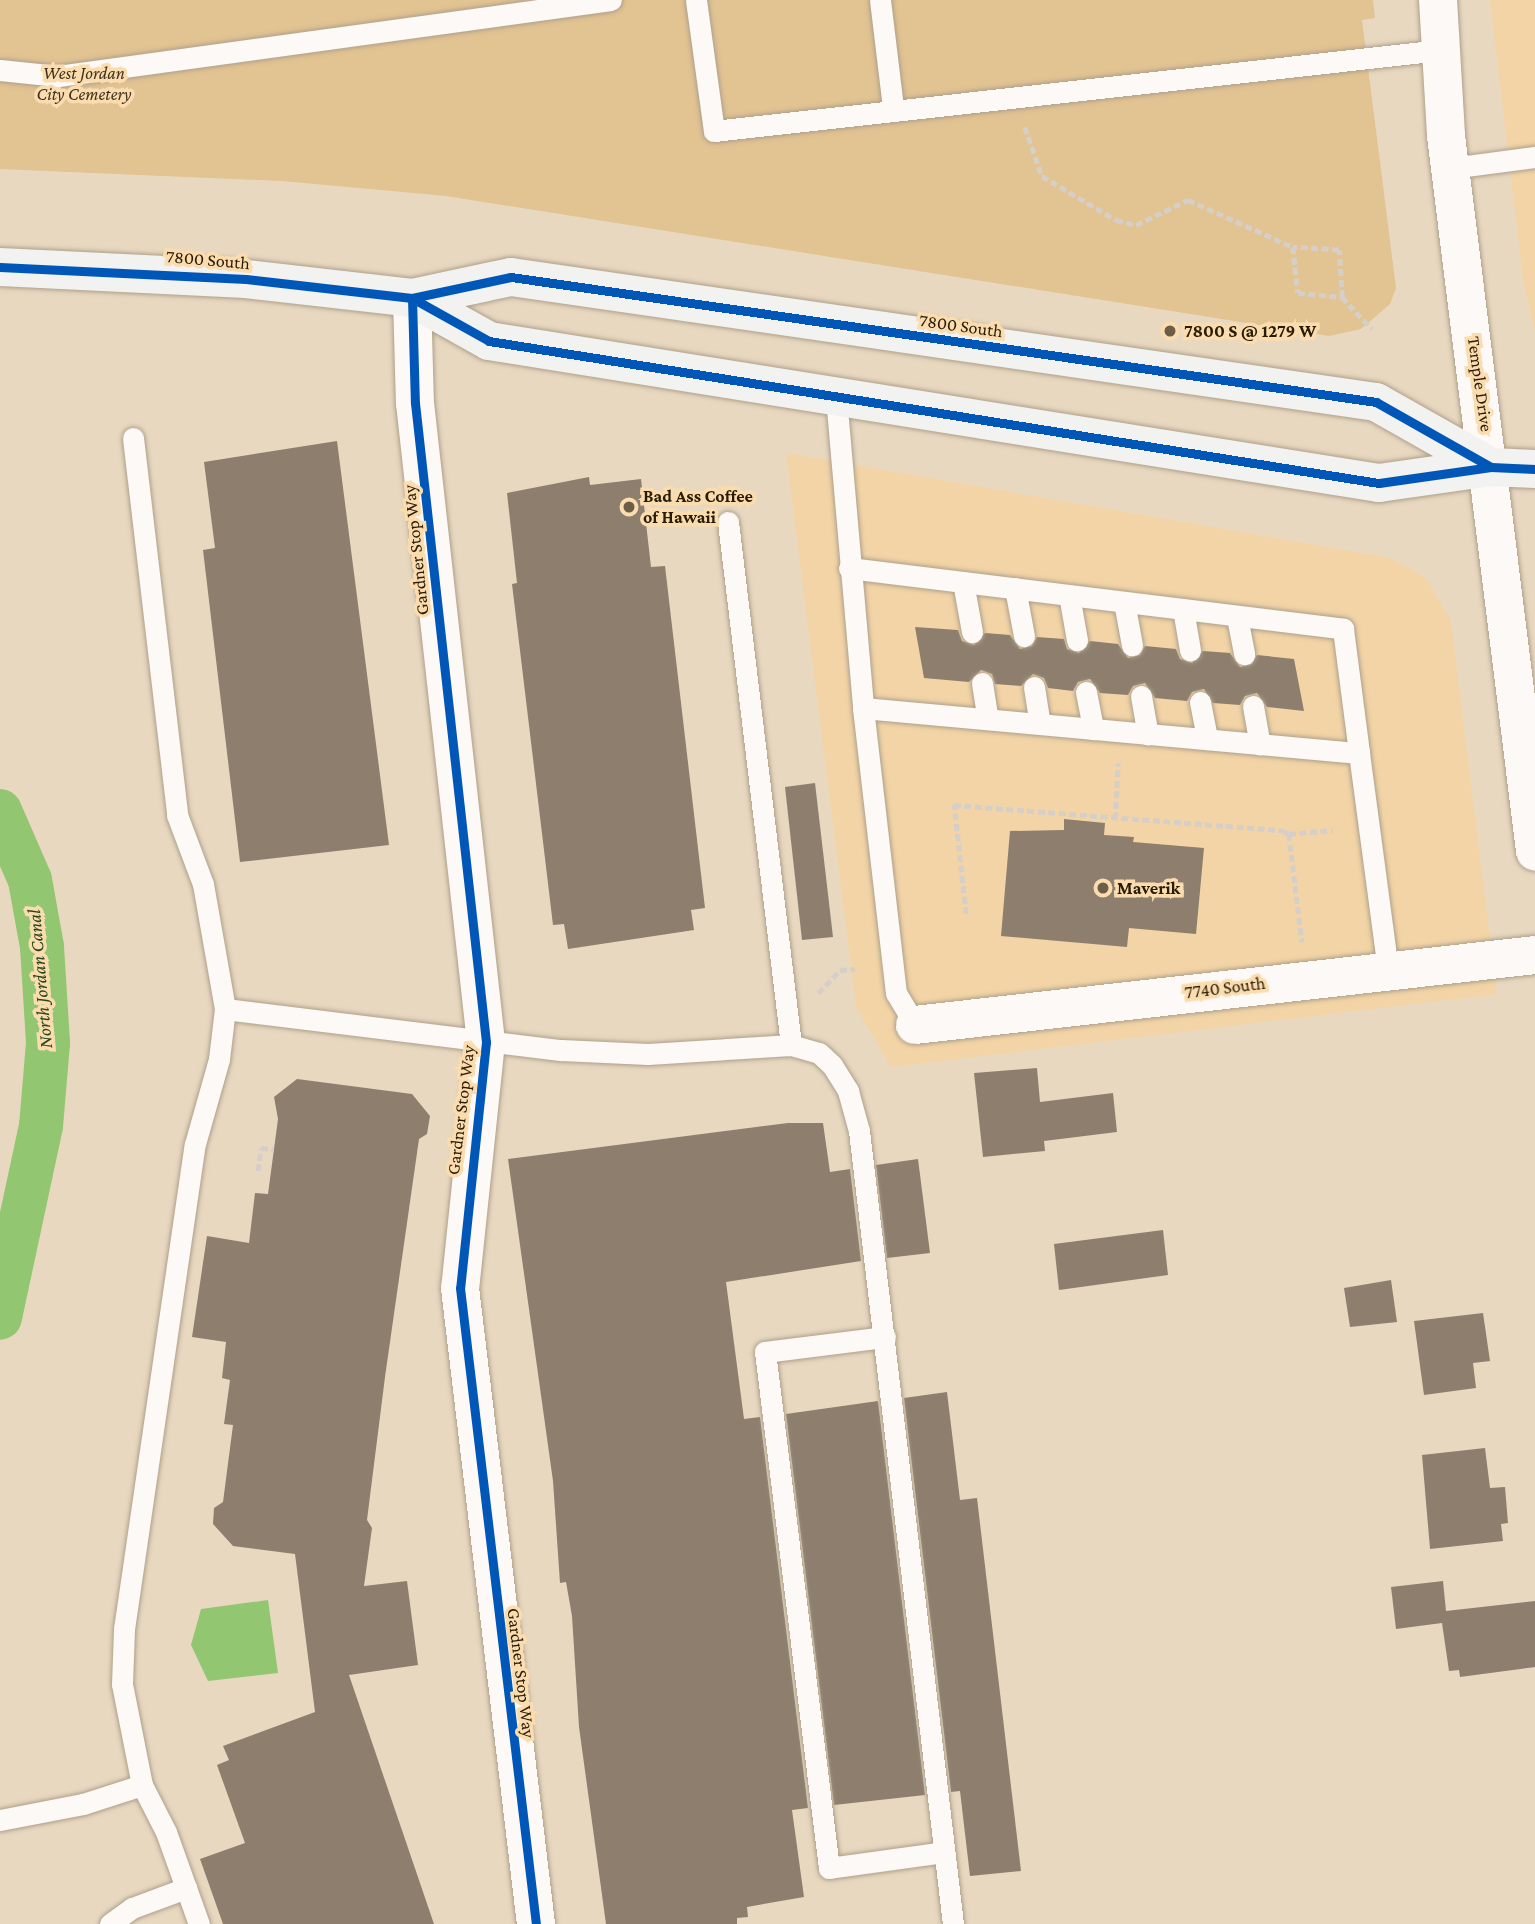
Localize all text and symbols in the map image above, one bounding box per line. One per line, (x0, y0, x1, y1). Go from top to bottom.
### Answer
park label: West Jordan City Cemetery (36, 63, 132, 106)
street label: 7800 South (165, 246, 251, 274)
street label: 7800 South (918, 309, 1004, 343)
place label: 7800 S @ 1279 W (1184, 320, 1316, 342)
marker: 7800 S @ 1279 W (1162, 323, 1178, 339)
street label: Temple Drive (1463, 335, 1497, 433)
street label: Gardner Stop Way (398, 484, 434, 616)
place label: Bad Ass Coffee of Hawaii (643, 486, 753, 528)
marker: Bad Ass Coffee of Hawaii (621, 499, 637, 515)
place label: Maverik (1117, 877, 1180, 899)
marker: Maverik (1095, 880, 1111, 896)
water label: North Jordan Canal (23, 908, 57, 1050)
street label: 7740 South (1183, 972, 1267, 1004)
street label: Gardner Stop Way (442, 1044, 480, 1176)
street label: Gardner Stop Way (502, 1607, 540, 1739)

